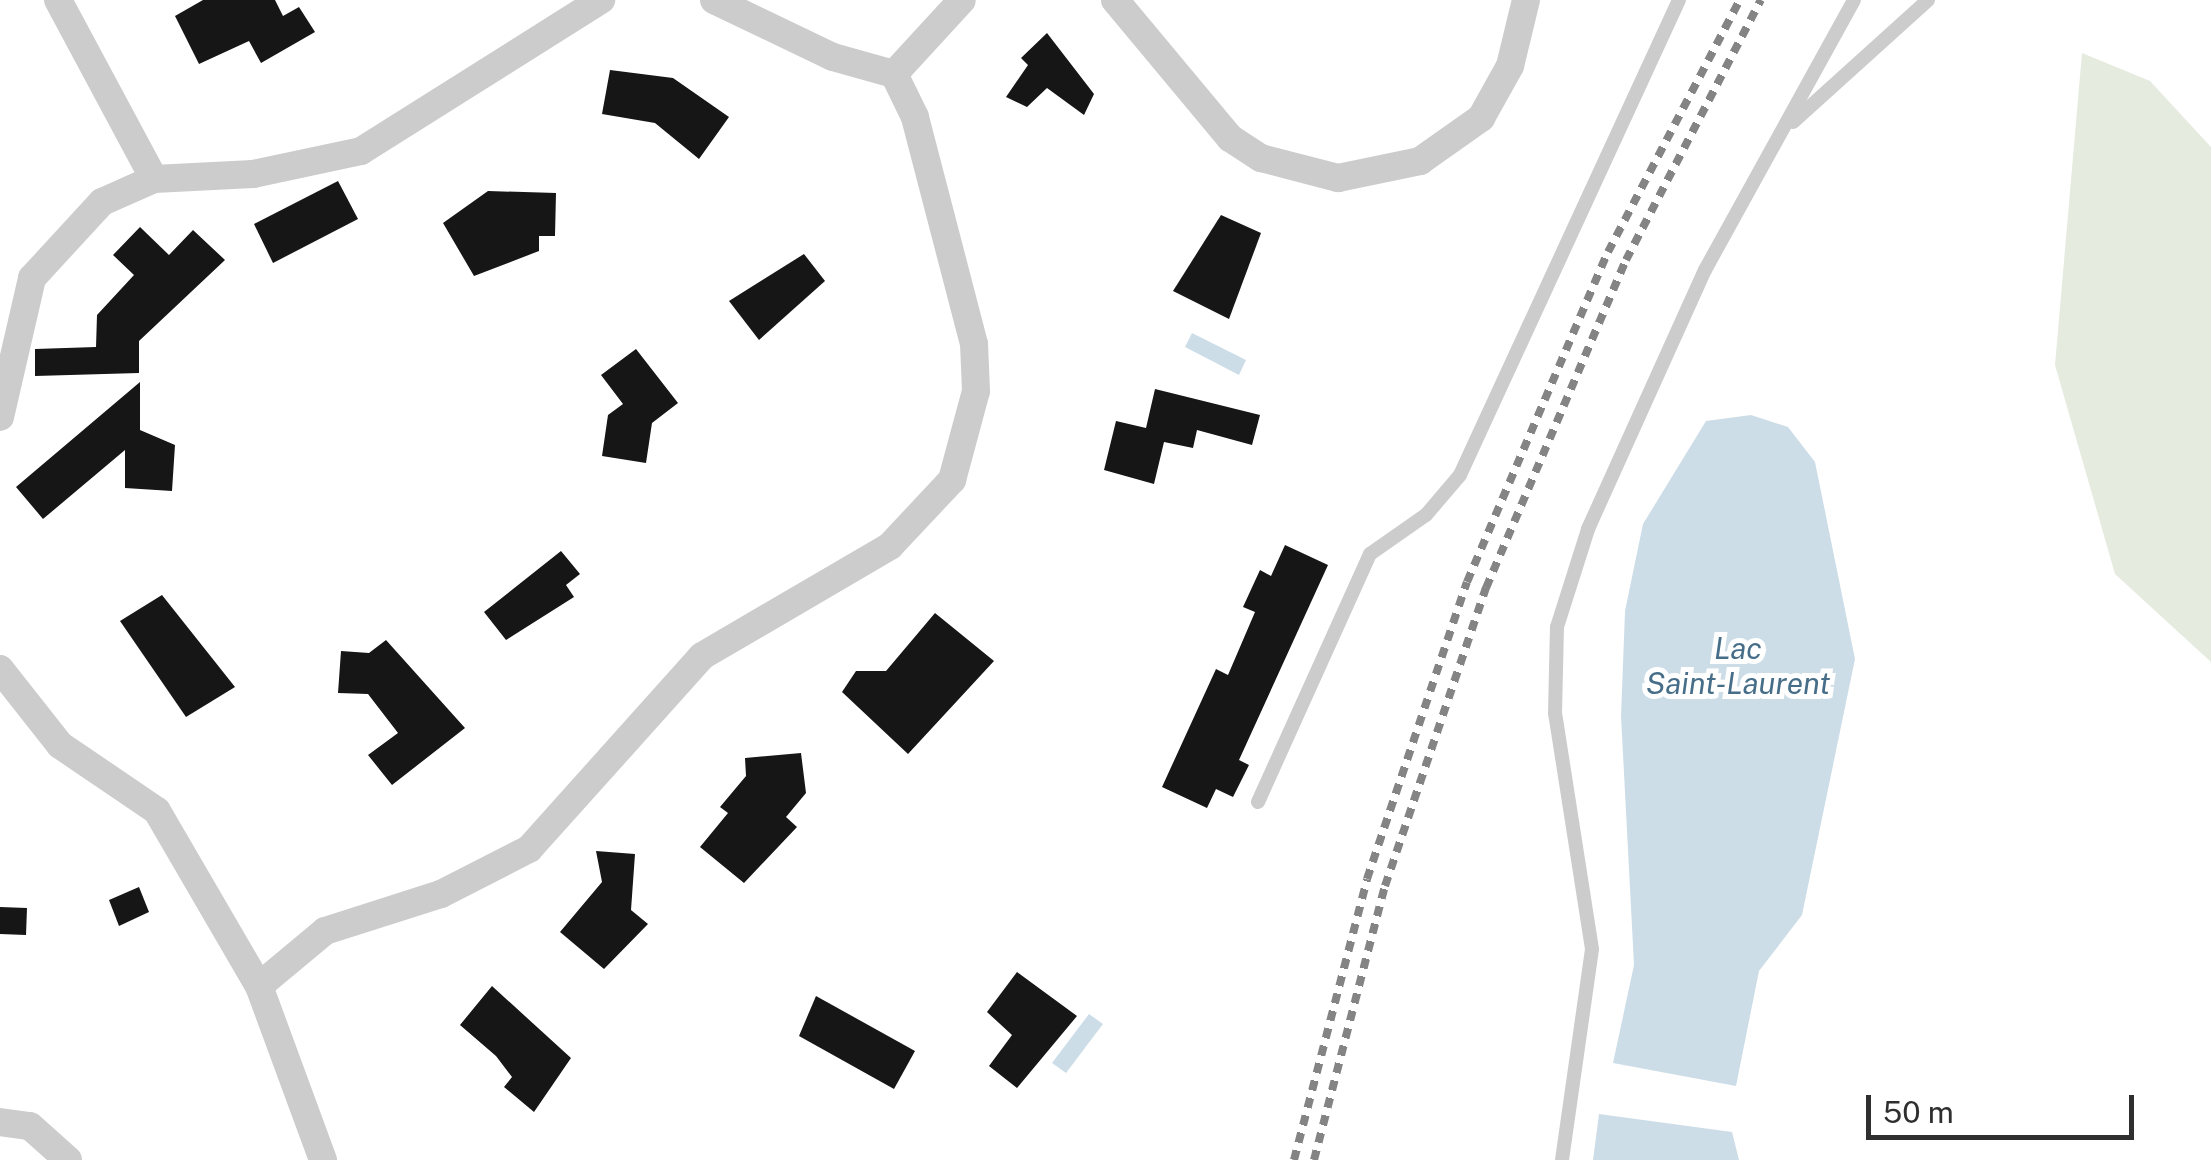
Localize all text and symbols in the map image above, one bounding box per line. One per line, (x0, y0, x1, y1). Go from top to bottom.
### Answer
water label: Lac Saint-Laurent (1646, 630, 1830, 700)
scale bar (1871, 1075, 2138, 1137)
text: 50 m (1883, 1094, 1954, 1130)

